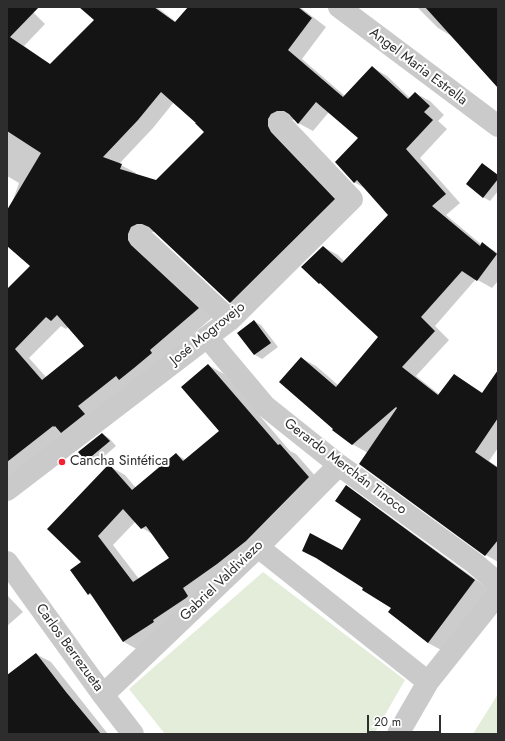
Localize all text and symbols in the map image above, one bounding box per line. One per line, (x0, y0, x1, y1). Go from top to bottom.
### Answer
street label: Angel Maria Estrella (366, 25, 470, 109)
street label: José Mogrovejo (167, 299, 249, 369)
street label: Gerardo Merchán Tinoco (280, 415, 410, 519)
place label: Cancha Sintética (70, 454, 168, 470)
marker: Cancha Sintética (57, 457, 67, 467)
street label: Gabriel Valdiviezo (177, 537, 267, 625)
street label: Carlos Berrezueta (32, 601, 106, 695)
scale bar (369, 707, 443, 733)
text: 20 m (374, 713, 401, 731)

